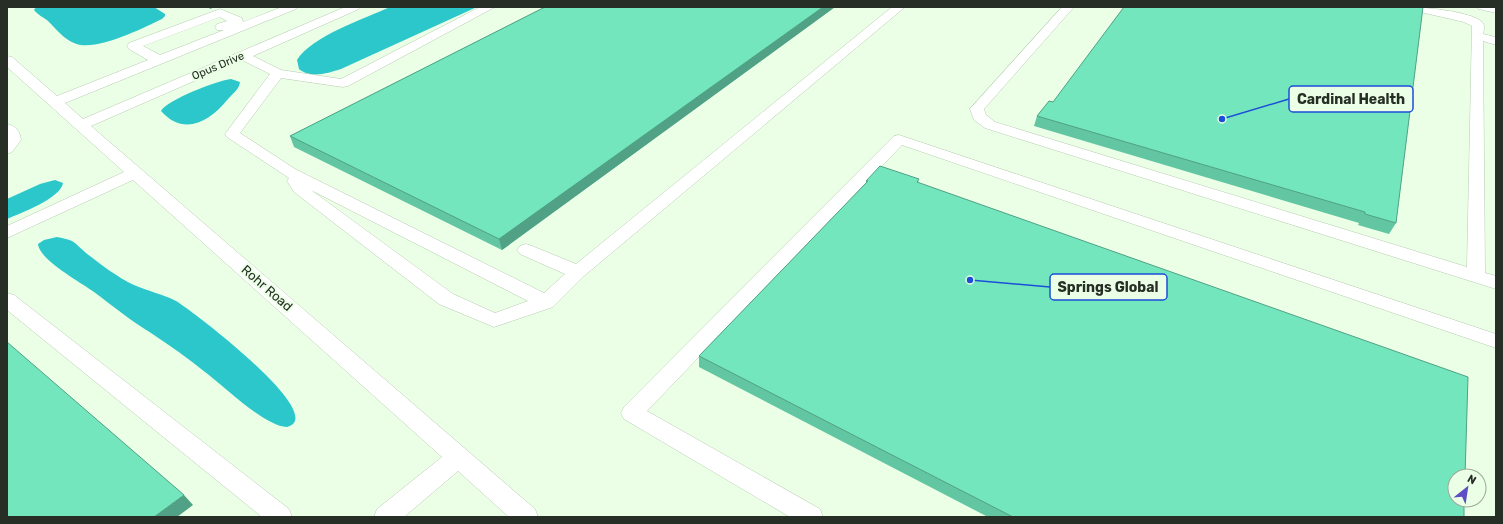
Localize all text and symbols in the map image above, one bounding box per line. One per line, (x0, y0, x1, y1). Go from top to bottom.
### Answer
street label: Opus Drive (190, 49, 246, 83)
callout: Cardinal Health (1289, 86, 1413, 112)
text: Cardinal Health (1297, 91, 1405, 108)
street label: Rohr Road (239, 262, 295, 314)
callout: Springs Global (1050, 274, 1167, 300)
text: Springs Global (1058, 279, 1158, 296)
north arrow (1447, 468, 1487, 508)
text: N (1465, 472, 1478, 487)

